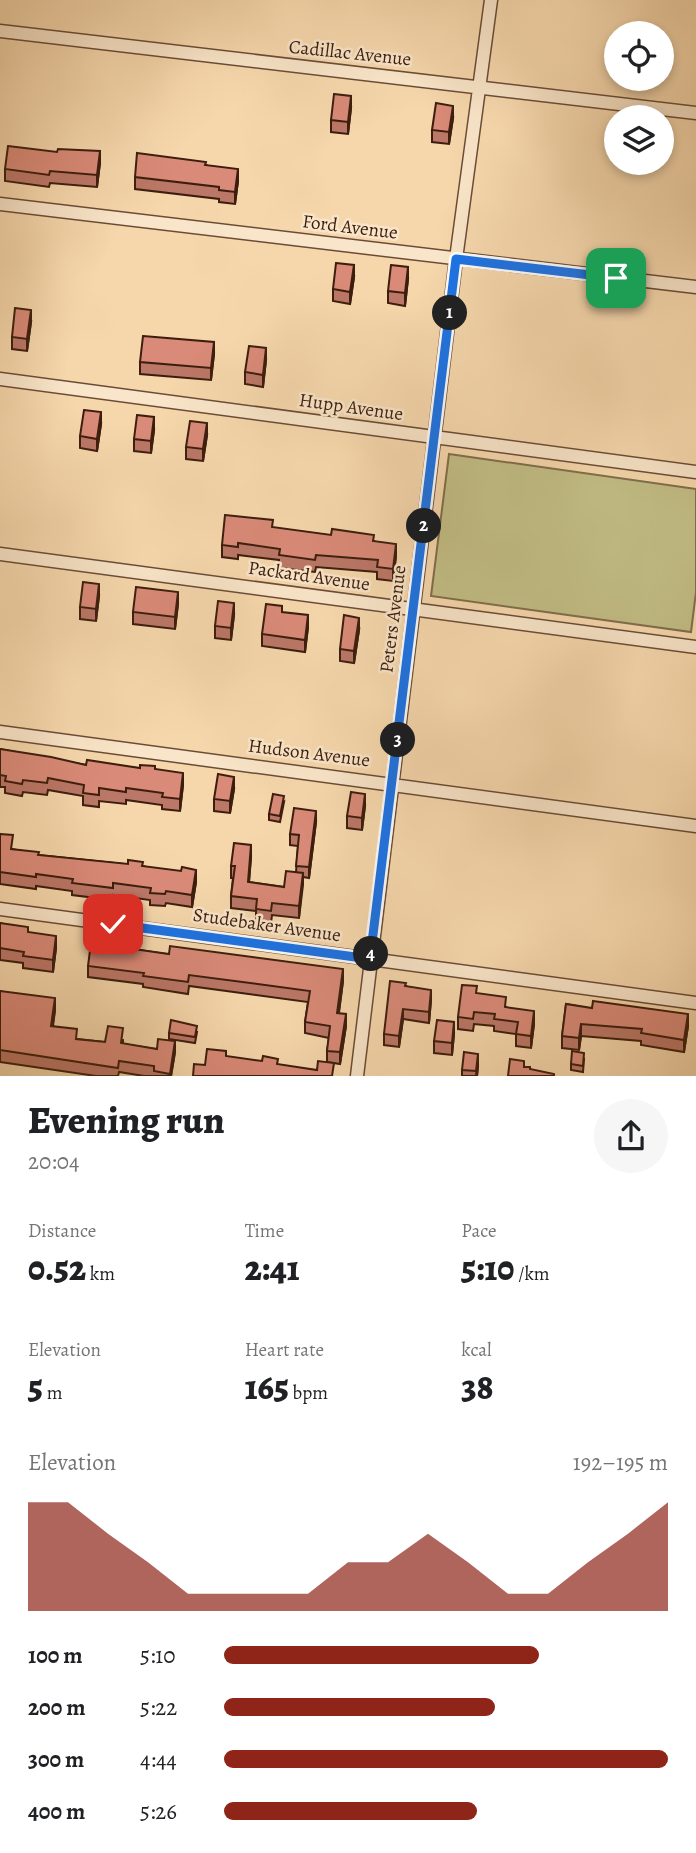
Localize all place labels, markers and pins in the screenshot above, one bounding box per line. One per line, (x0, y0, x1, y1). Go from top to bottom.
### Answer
pin (586, 248, 646, 308)
pin: 1 (433, 296, 468, 330)
pin: 2 (406, 508, 442, 544)
pin: 3 (380, 722, 416, 758)
pin (83, 894, 143, 954)
pin: 4 (354, 936, 388, 972)

